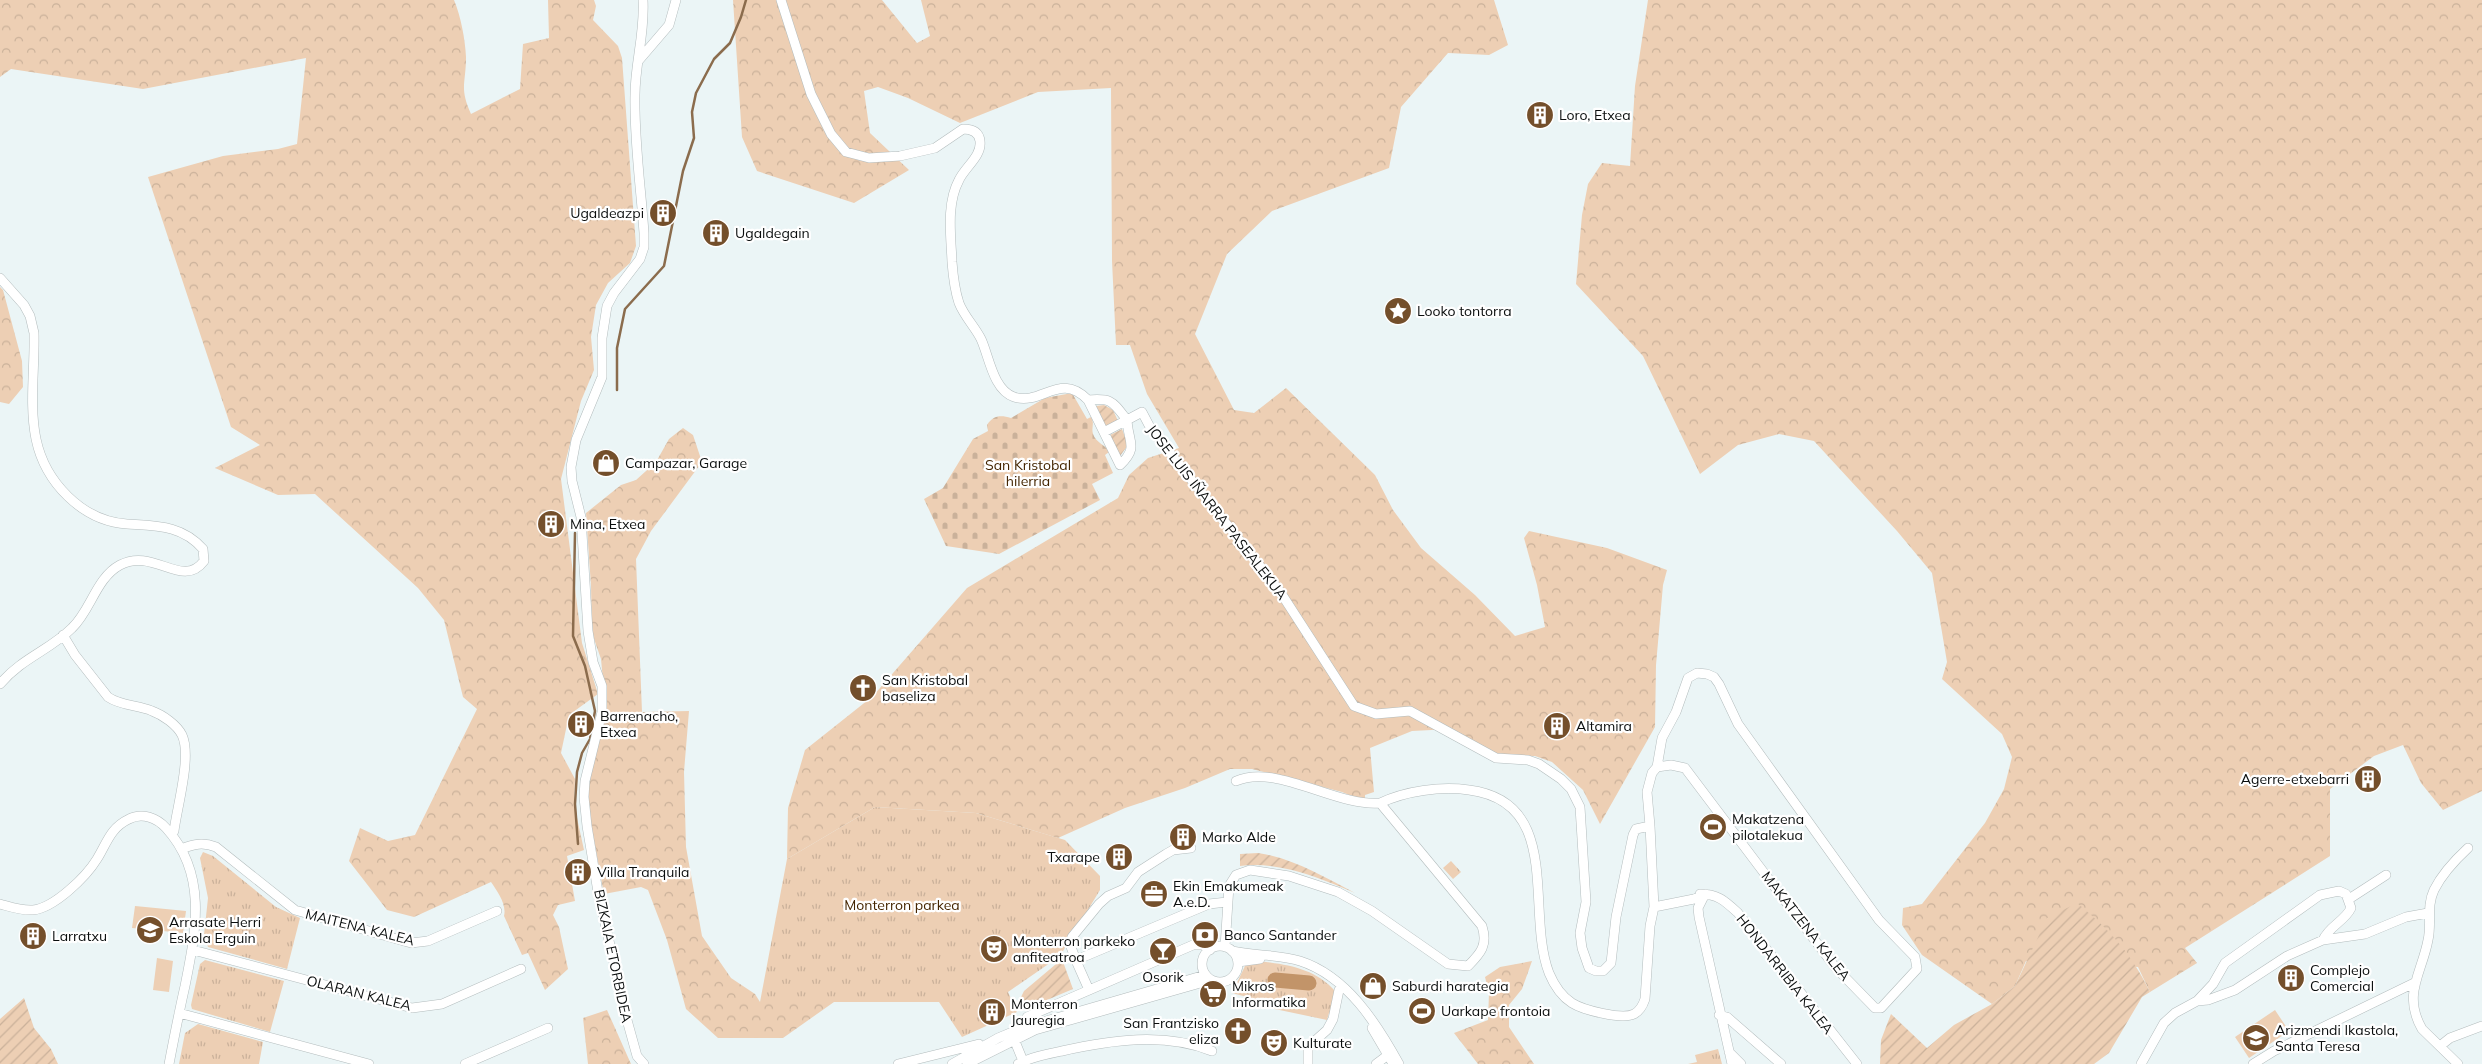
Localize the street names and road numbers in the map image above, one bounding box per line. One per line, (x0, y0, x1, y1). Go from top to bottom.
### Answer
street label: JOSE LUIS IÑARRA PASEALEKUA (1143, 421, 1291, 604)
street label: MAKATZENA KALEA (1758, 868, 1855, 985)
street label: BIZKAIA ETORBIDEA (590, 888, 636, 1025)
street label: MAITENA KALEA (304, 905, 417, 949)
street label: HONDARRIBIA KALEA (1733, 910, 1838, 1038)
street label: OLARAN KALEA (305, 971, 414, 1015)

